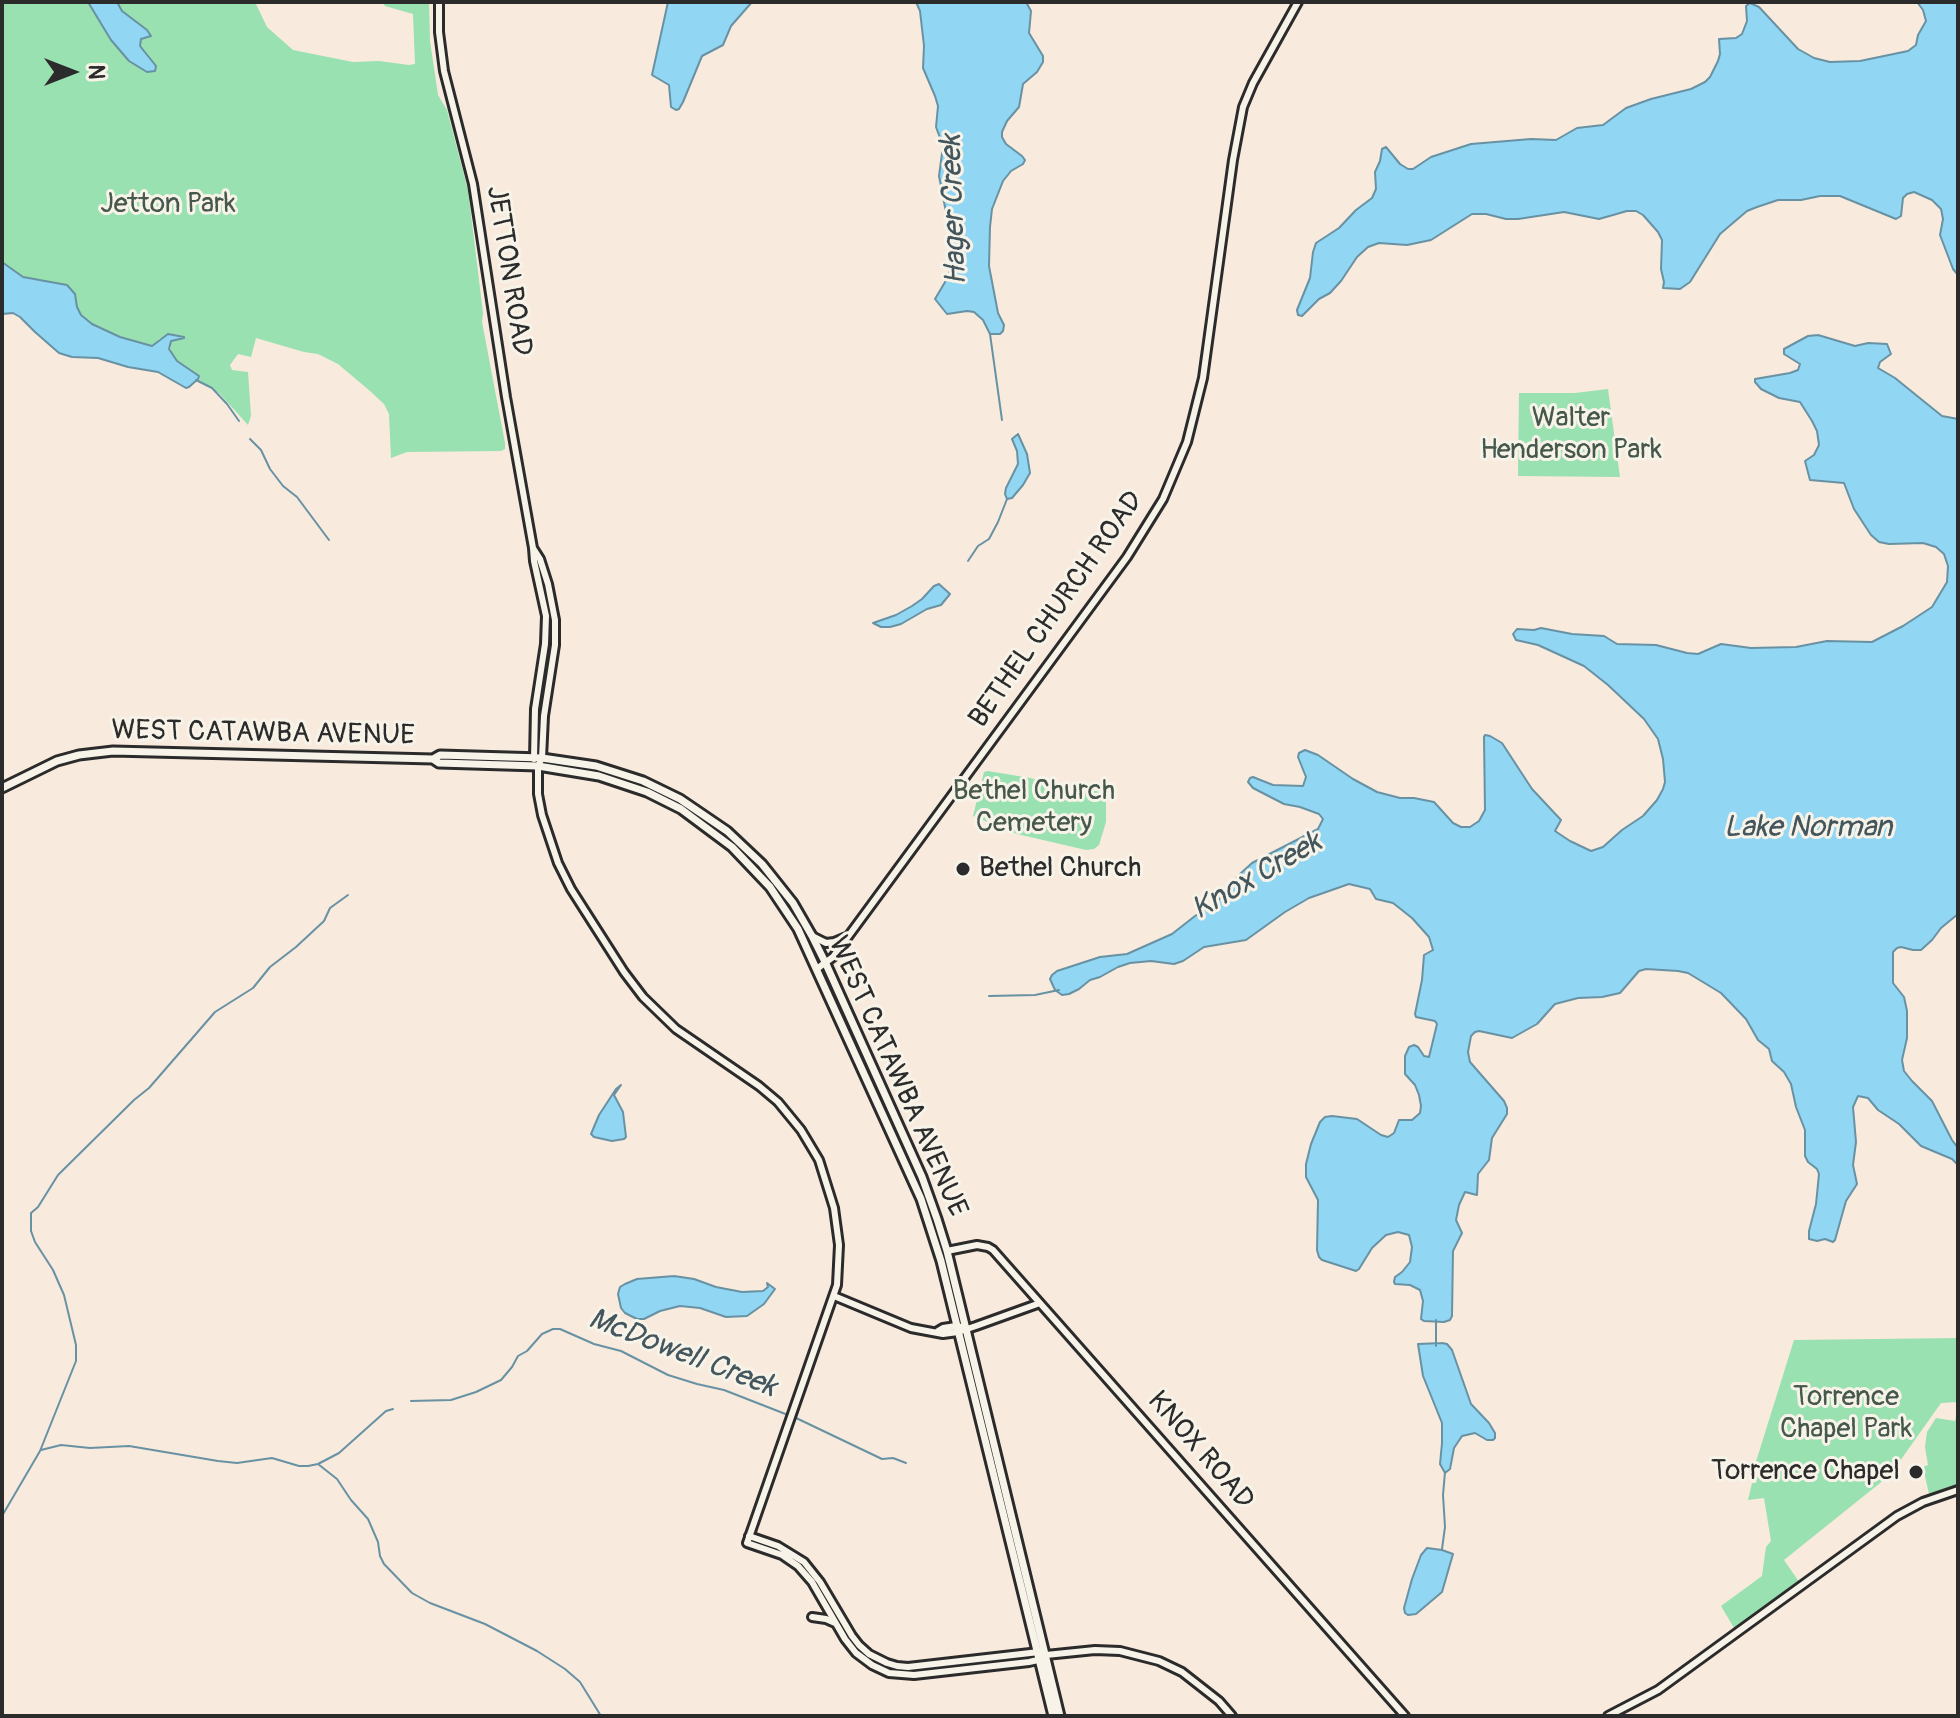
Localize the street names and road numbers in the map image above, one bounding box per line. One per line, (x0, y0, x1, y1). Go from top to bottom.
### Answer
street label: JETTON ROAD (478, 184, 538, 358)
street label: BETHEL CHURCH ROAD (963, 485, 1151, 735)
street label: WEST CATAWBA AVENUE (111, 715, 415, 753)
street label: WEST CATAWBA AVENUE (820, 932, 974, 1222)
street label: KNOX ROAD (1140, 1385, 1260, 1517)

